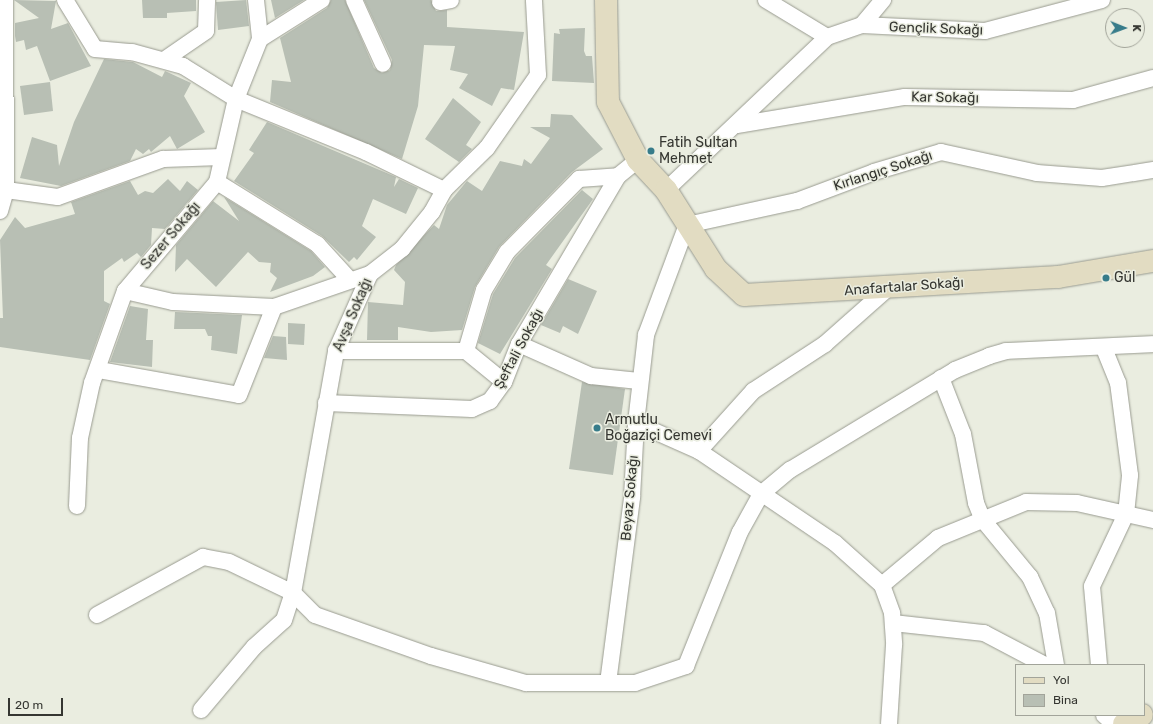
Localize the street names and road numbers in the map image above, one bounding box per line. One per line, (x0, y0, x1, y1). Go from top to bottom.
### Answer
street label: Gençlik Sokağı (889, 19, 983, 39)
street label: Kar Sokağı (911, 89, 979, 107)
street label: Kırlangıç Sokağı (831, 147, 935, 195)
street label: Sezer Sokağı (138, 199, 204, 273)
street label: Anafartalar Sokağı (843, 274, 965, 300)
street label: Avşa Sokağı (330, 276, 376, 354)
street label: Şeftali Sokağı (491, 306, 547, 392)
street label: Beyaz Sokağı (618, 454, 642, 542)

